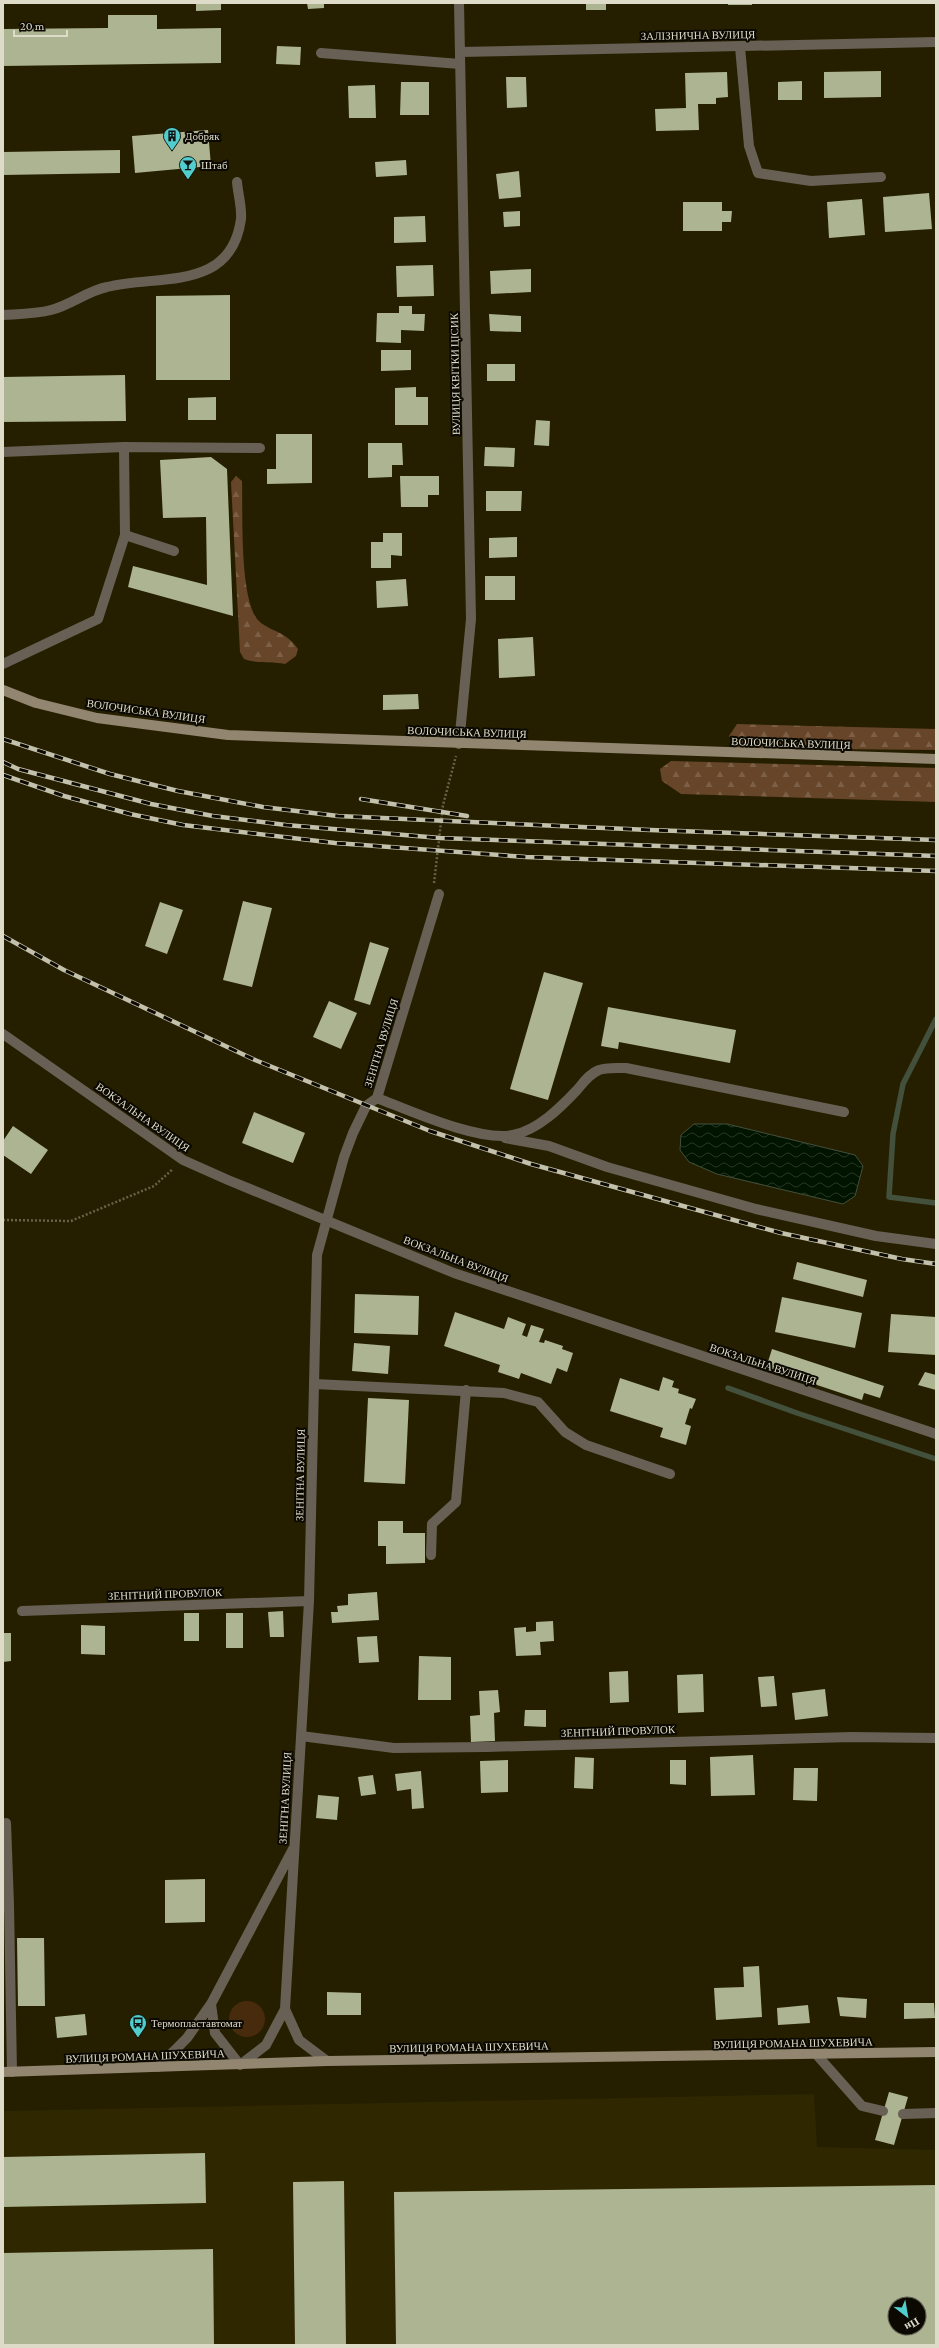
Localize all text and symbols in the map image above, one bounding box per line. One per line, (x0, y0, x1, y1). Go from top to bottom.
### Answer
scale bar (14, 12, 67, 38)
text: 20 m (20, 19, 45, 33)
street label: ЗАЛІЗНИЧНА ВУЛИЦЯ (641, 28, 756, 42)
building icon: Добряк (162, 126, 182, 151)
place label: Добряк (185, 130, 220, 142)
bar icon: Штаб (178, 155, 198, 180)
place label: Штаб (201, 159, 228, 171)
street label: ВУЛИЦЯ КВІТКИ ЦІСИК (448, 312, 462, 435)
street label: ВОЛОЧИСЬКА ВУЛИЦЯ (86, 697, 207, 725)
street label: ВОЛОЧИСЬКА ВУЛИЦЯ (407, 724, 528, 740)
street label: ВОЛОЧИСЬКА ВУЛИЦЯ (731, 735, 852, 751)
street label: ЗЕНІТНА ВУЛИЦЯ (362, 997, 400, 1089)
street label: ВОКЗАЛЬНА ВУЛИЦЯ (94, 1080, 193, 1154)
street label: ВОКЗАЛЬНА ВУЛИЦЯ (402, 1233, 511, 1285)
street label: ВОКЗАЛЬНА ВУЛИЦЯ (708, 1341, 818, 1387)
street label: ЗЕНІТНА ВУЛИЦЯ (293, 1428, 307, 1521)
street label: ЗЕНІТНИЙ ПРОВУЛОК (108, 1586, 223, 1602)
street label: ЗЕНІТНИЙ ПРОВУЛОК (561, 1723, 676, 1739)
street label: ЗЕНІТНА ВУЛИЦЯ (277, 1751, 293, 1844)
bus stop icon: Термопластавтомат (128, 2013, 148, 2038)
place label: Термопластавтомат (151, 2017, 242, 2029)
street label: ВУЛИЦЯ РОМАНА ШУХЕВИЧА (713, 2036, 873, 2050)
street label: ВУЛИЦЯ РОМАНА ШУХЕВИЧА (389, 2040, 549, 2054)
street label: ВУЛИЦЯ РОМАНА ШУХЕВИЧА (65, 2047, 225, 2065)
north arrow (887, 2296, 927, 2336)
text: Пн (902, 2316, 922, 2334)

